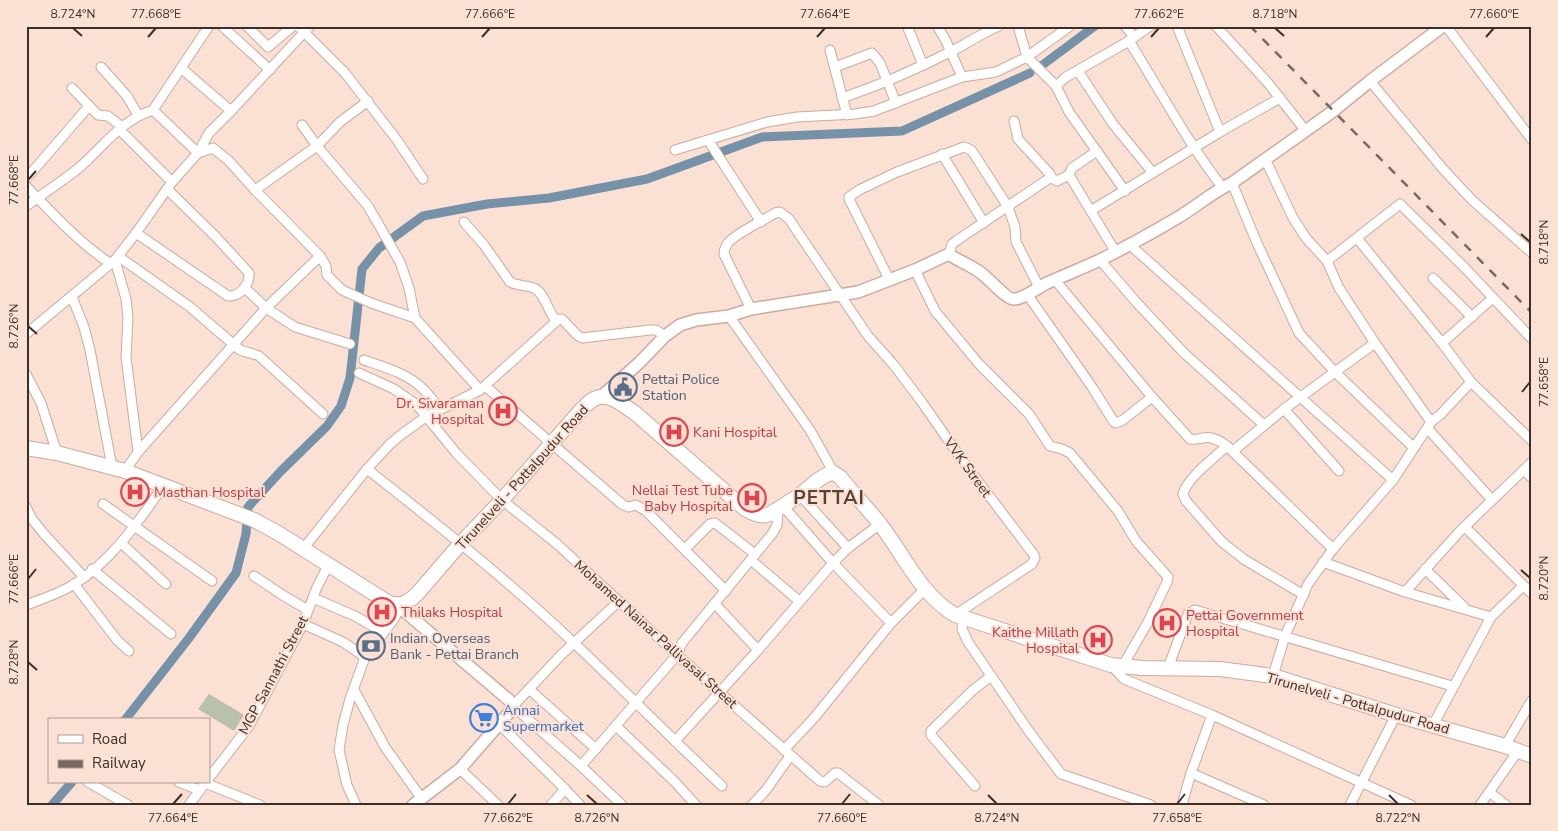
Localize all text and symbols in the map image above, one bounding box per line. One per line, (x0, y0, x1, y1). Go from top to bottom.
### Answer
text: 8.724°N (51, 6, 95, 22)
text: 77.668°E (131, 6, 181, 22)
text: 77.666°E (465, 6, 515, 22)
text: 77.664°E (800, 6, 850, 22)
text: 77.662°E (1134, 6, 1184, 22)
text: 8.718°N (1253, 6, 1297, 22)
text: 77.660°E (1469, 6, 1519, 22)
text: 77.668°E (6, 155, 22, 205)
text: 8.718°N (1536, 220, 1552, 264)
text: 8.726°N (6, 304, 22, 348)
text: 77.658°E (1536, 357, 1552, 407)
place label: Pettai Police Station (642, 370, 719, 405)
public building icon: Pettai Police Station (608, 372, 638, 402)
place label: Dr. Sivaraman Hospital (396, 394, 485, 429)
hospital icon: Dr. Sivaraman Hospital (488, 396, 518, 426)
street label: Tirunelveli - Pottalpudur Road (452, 401, 593, 554)
hospital icon: Kani Hospital (659, 417, 689, 447)
place label: Kani Hospital (693, 423, 778, 442)
street label: VVK Street (939, 433, 996, 501)
hospital icon: Masthan Hospital (120, 477, 150, 507)
place label: Nellai Test Tube Baby Hospital (632, 481, 734, 516)
place label: Masthan Hospital (154, 483, 266, 502)
hospital icon: Nellai Test Tube Baby Hospital (737, 483, 767, 513)
district label: PETTAI (793, 485, 865, 511)
text: 77.666°E (6, 554, 22, 604)
street label: Mohamed Nainar Pallivasal Street (570, 556, 741, 713)
text: 8.720°N (1536, 556, 1552, 600)
hospital icon: Thilaks Hospital (367, 597, 397, 627)
place label: Thilaks Hospital (401, 603, 503, 622)
place label: Pettai Government Hospital (1186, 606, 1304, 641)
hospital icon: Pettai Government Hospital (1152, 608, 1182, 638)
street label: MGP Sannathi Street (234, 612, 313, 738)
place label: Kaithe Millath Hospital (992, 623, 1080, 658)
hospital icon: Kaithe Millath Hospital (1083, 625, 1113, 655)
place label: Indian Overseas Bank - Pettai Branch (390, 629, 519, 664)
bank icon: Indian Overseas Bank - Pettai Branch (356, 631, 386, 661)
text: 8.728°N (6, 640, 22, 684)
street label: Tirunelveli - Pottalpudur Road (1264, 668, 1452, 739)
place label: Annai Supermarket (503, 701, 584, 736)
supermarket icon: Annai Supermarket (469, 703, 499, 733)
legend (48, 718, 210, 784)
text: Road (92, 729, 127, 749)
text: Railway (92, 753, 146, 773)
text: 77.664°E (148, 810, 198, 826)
text: 77.662°E (483, 810, 533, 826)
text: 8.726°N (575, 810, 619, 826)
text: 77.660°E (817, 810, 867, 826)
text: 8.724°N (975, 810, 1019, 826)
text: 77.658°E (1152, 810, 1202, 826)
text: 8.722°N (1376, 810, 1420, 826)

